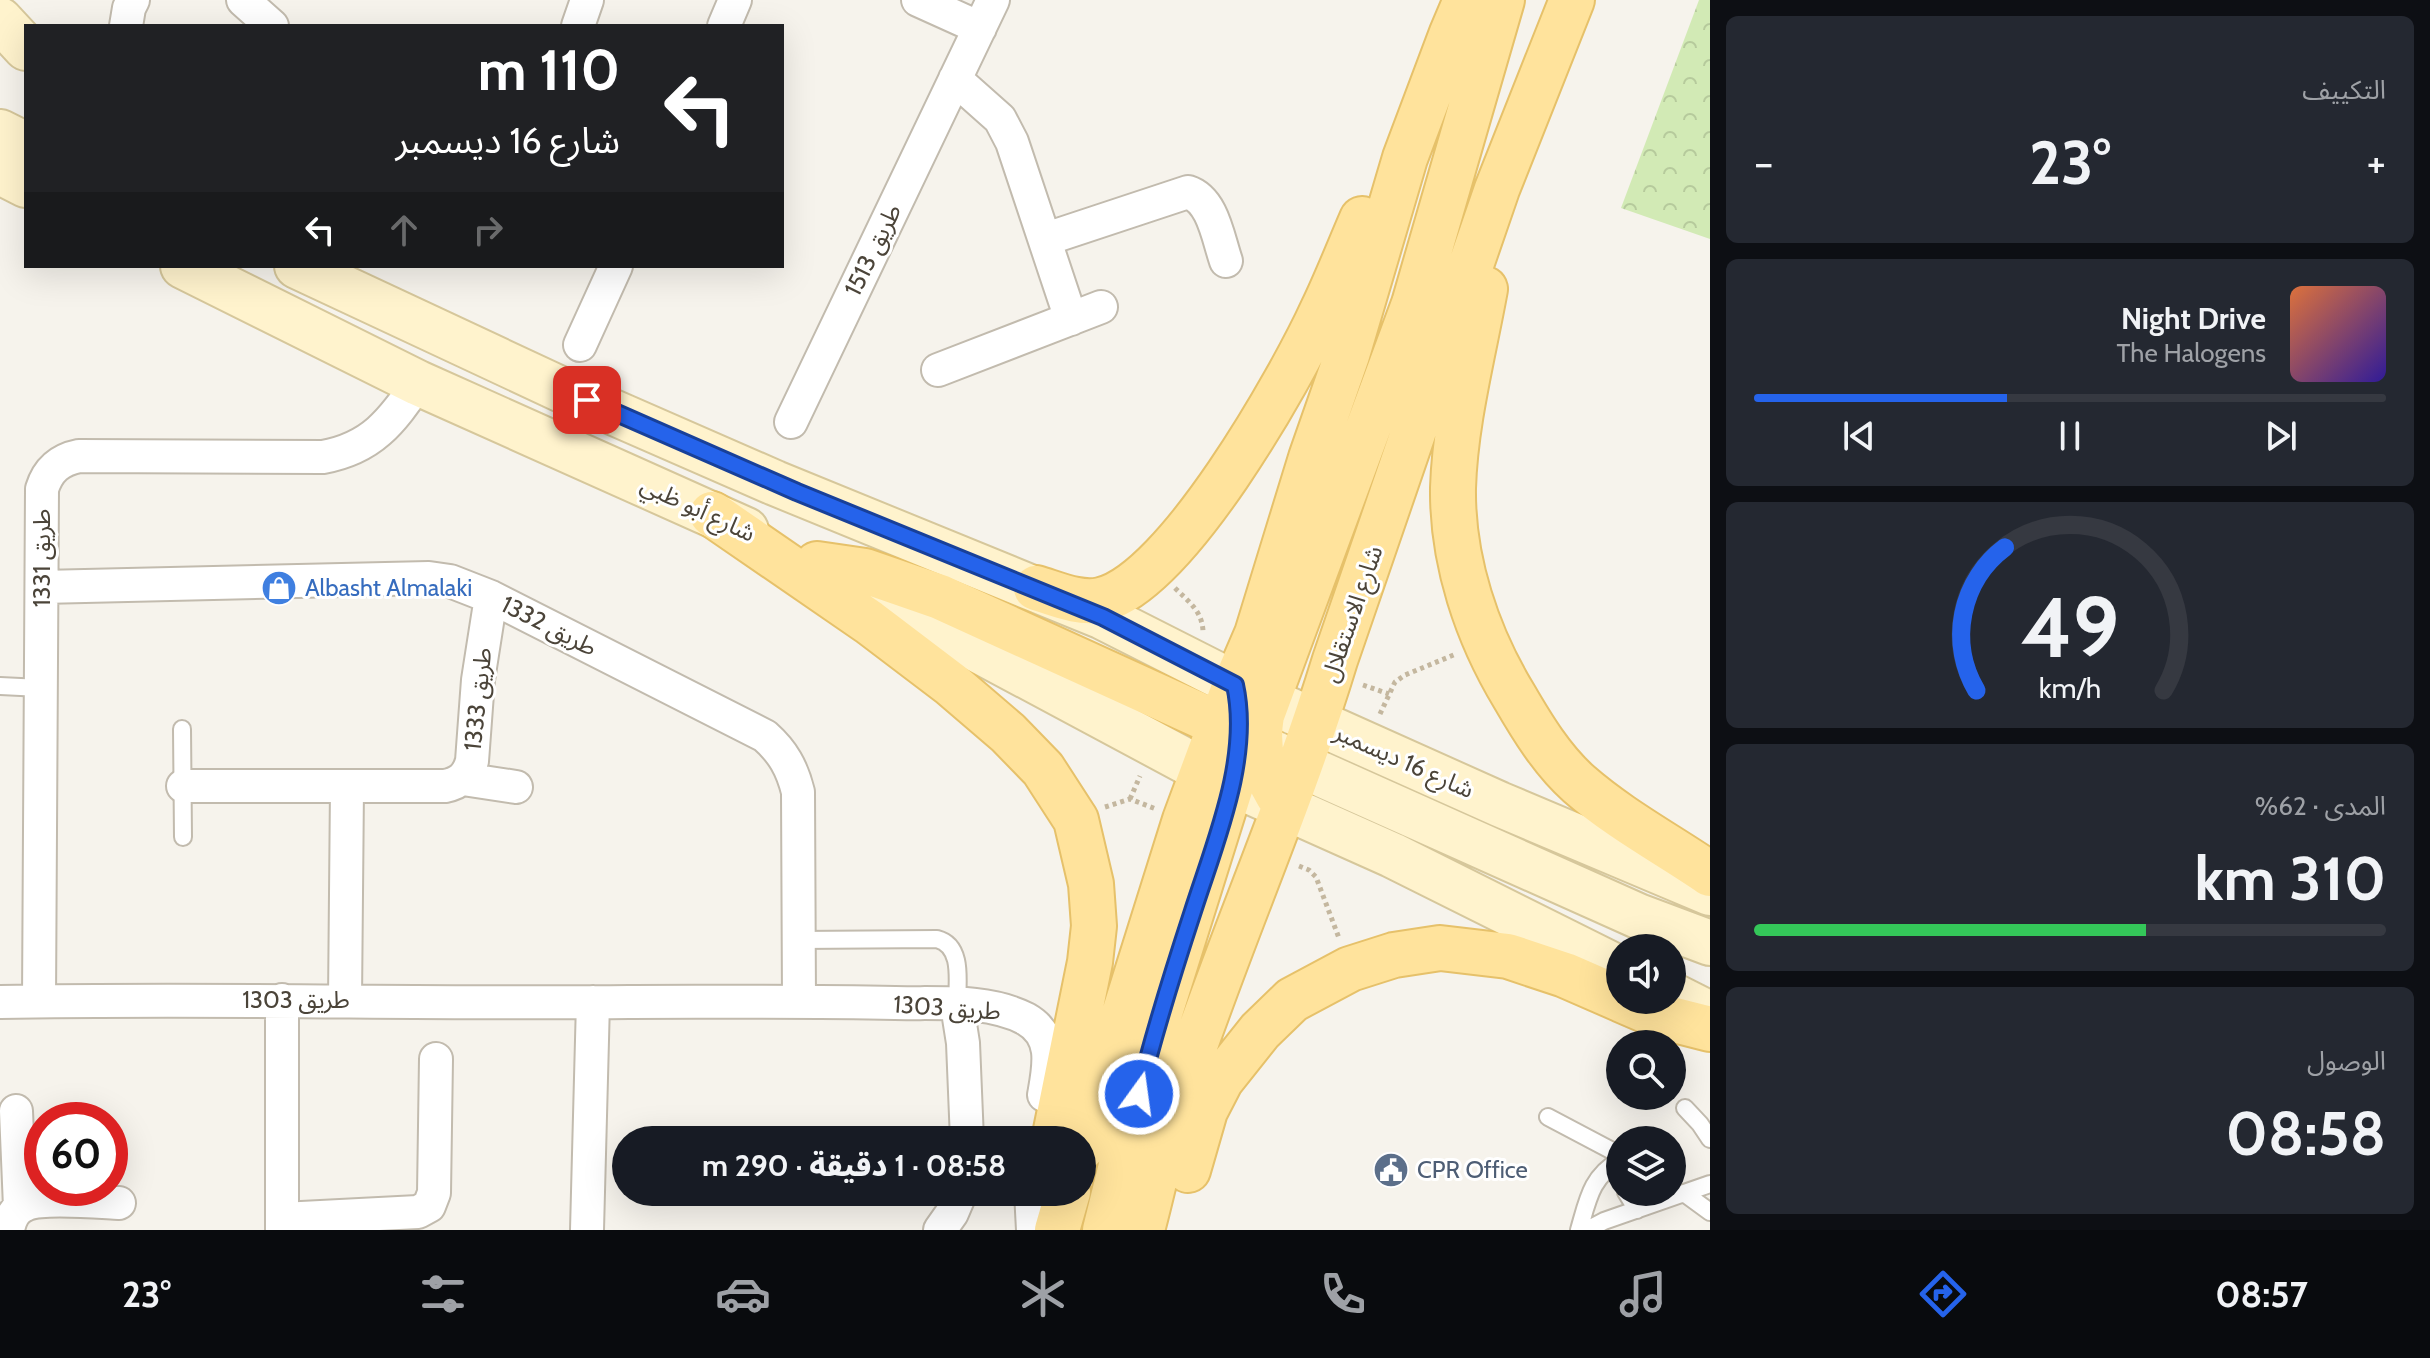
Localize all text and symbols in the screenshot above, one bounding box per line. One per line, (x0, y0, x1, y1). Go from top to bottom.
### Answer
text: 110 m (478, 36, 620, 104)
icon: left (648, 56, 752, 160)
text: التكييف (2302, 74, 2386, 106)
text: شارع 16 ديسمبر (395, 118, 620, 162)
text: 23° (2029, 126, 2111, 199)
text: − (1754, 136, 1773, 189)
text: + (2367, 136, 2386, 189)
street label: طريق 1513 (838, 199, 908, 301)
icon: left (298, 208, 342, 252)
icon: ahead (382, 208, 426, 252)
icon: right (466, 208, 510, 252)
text: Night Drive (2121, 300, 2266, 337)
text: The Halogens (2117, 337, 2266, 369)
pin (553, 366, 621, 434)
icon: arrive (565, 378, 609, 422)
icon: previous (1837, 414, 1881, 458)
icon: pause (2048, 414, 2092, 458)
icon: next (2259, 414, 2303, 458)
street label: شارع أبو ظبي (634, 468, 761, 552)
street label: طريق 1331 (27, 509, 57, 607)
street label: شارع الاستقلال (1315, 542, 1391, 687)
shop icon: Albasht Almalaki (260, 569, 298, 607)
place label: Albasht Almalaki (305, 573, 472, 602)
text: 49 (2021, 577, 2119, 678)
street label: طريق 1332 (496, 589, 602, 663)
street label: طريق 1333 (458, 646, 498, 752)
text: km/h (2039, 670, 2101, 705)
street label: شارع 16 ديسمبر (1328, 716, 1478, 807)
text: المدى · 62% (2255, 790, 2386, 822)
text: 310 km (2194, 842, 2386, 915)
map controls (1606, 934, 1686, 1206)
button: sound (1606, 934, 1686, 1014)
street label: طريق 1303 (242, 985, 350, 1015)
street label: طريق 1303 (892, 989, 1002, 1027)
button: search (1606, 1030, 1686, 1110)
text: الوصول (2307, 1045, 2386, 1077)
position arrow (1097, 1052, 1181, 1136)
text: 08:58 (2226, 1097, 2386, 1170)
speed limit sign: 60 (24, 1102, 128, 1206)
button: layers (1606, 1126, 1686, 1206)
text: 08:58 · 1 دقيقة · 290 m (702, 1147, 1006, 1184)
public building icon: CPR Office (1372, 1151, 1410, 1189)
place label: CPR Office (1417, 1155, 1528, 1184)
icon: filters (415, 1266, 471, 1322)
icon: car (715, 1266, 771, 1322)
icon: climate (1015, 1266, 1071, 1322)
icon: phone (1315, 1266, 1371, 1322)
icon: music (1615, 1266, 1671, 1322)
icon: directions (1915, 1266, 1971, 1322)
text: 23° (122, 1272, 171, 1316)
text: 08:57 (2215, 1272, 2308, 1316)

